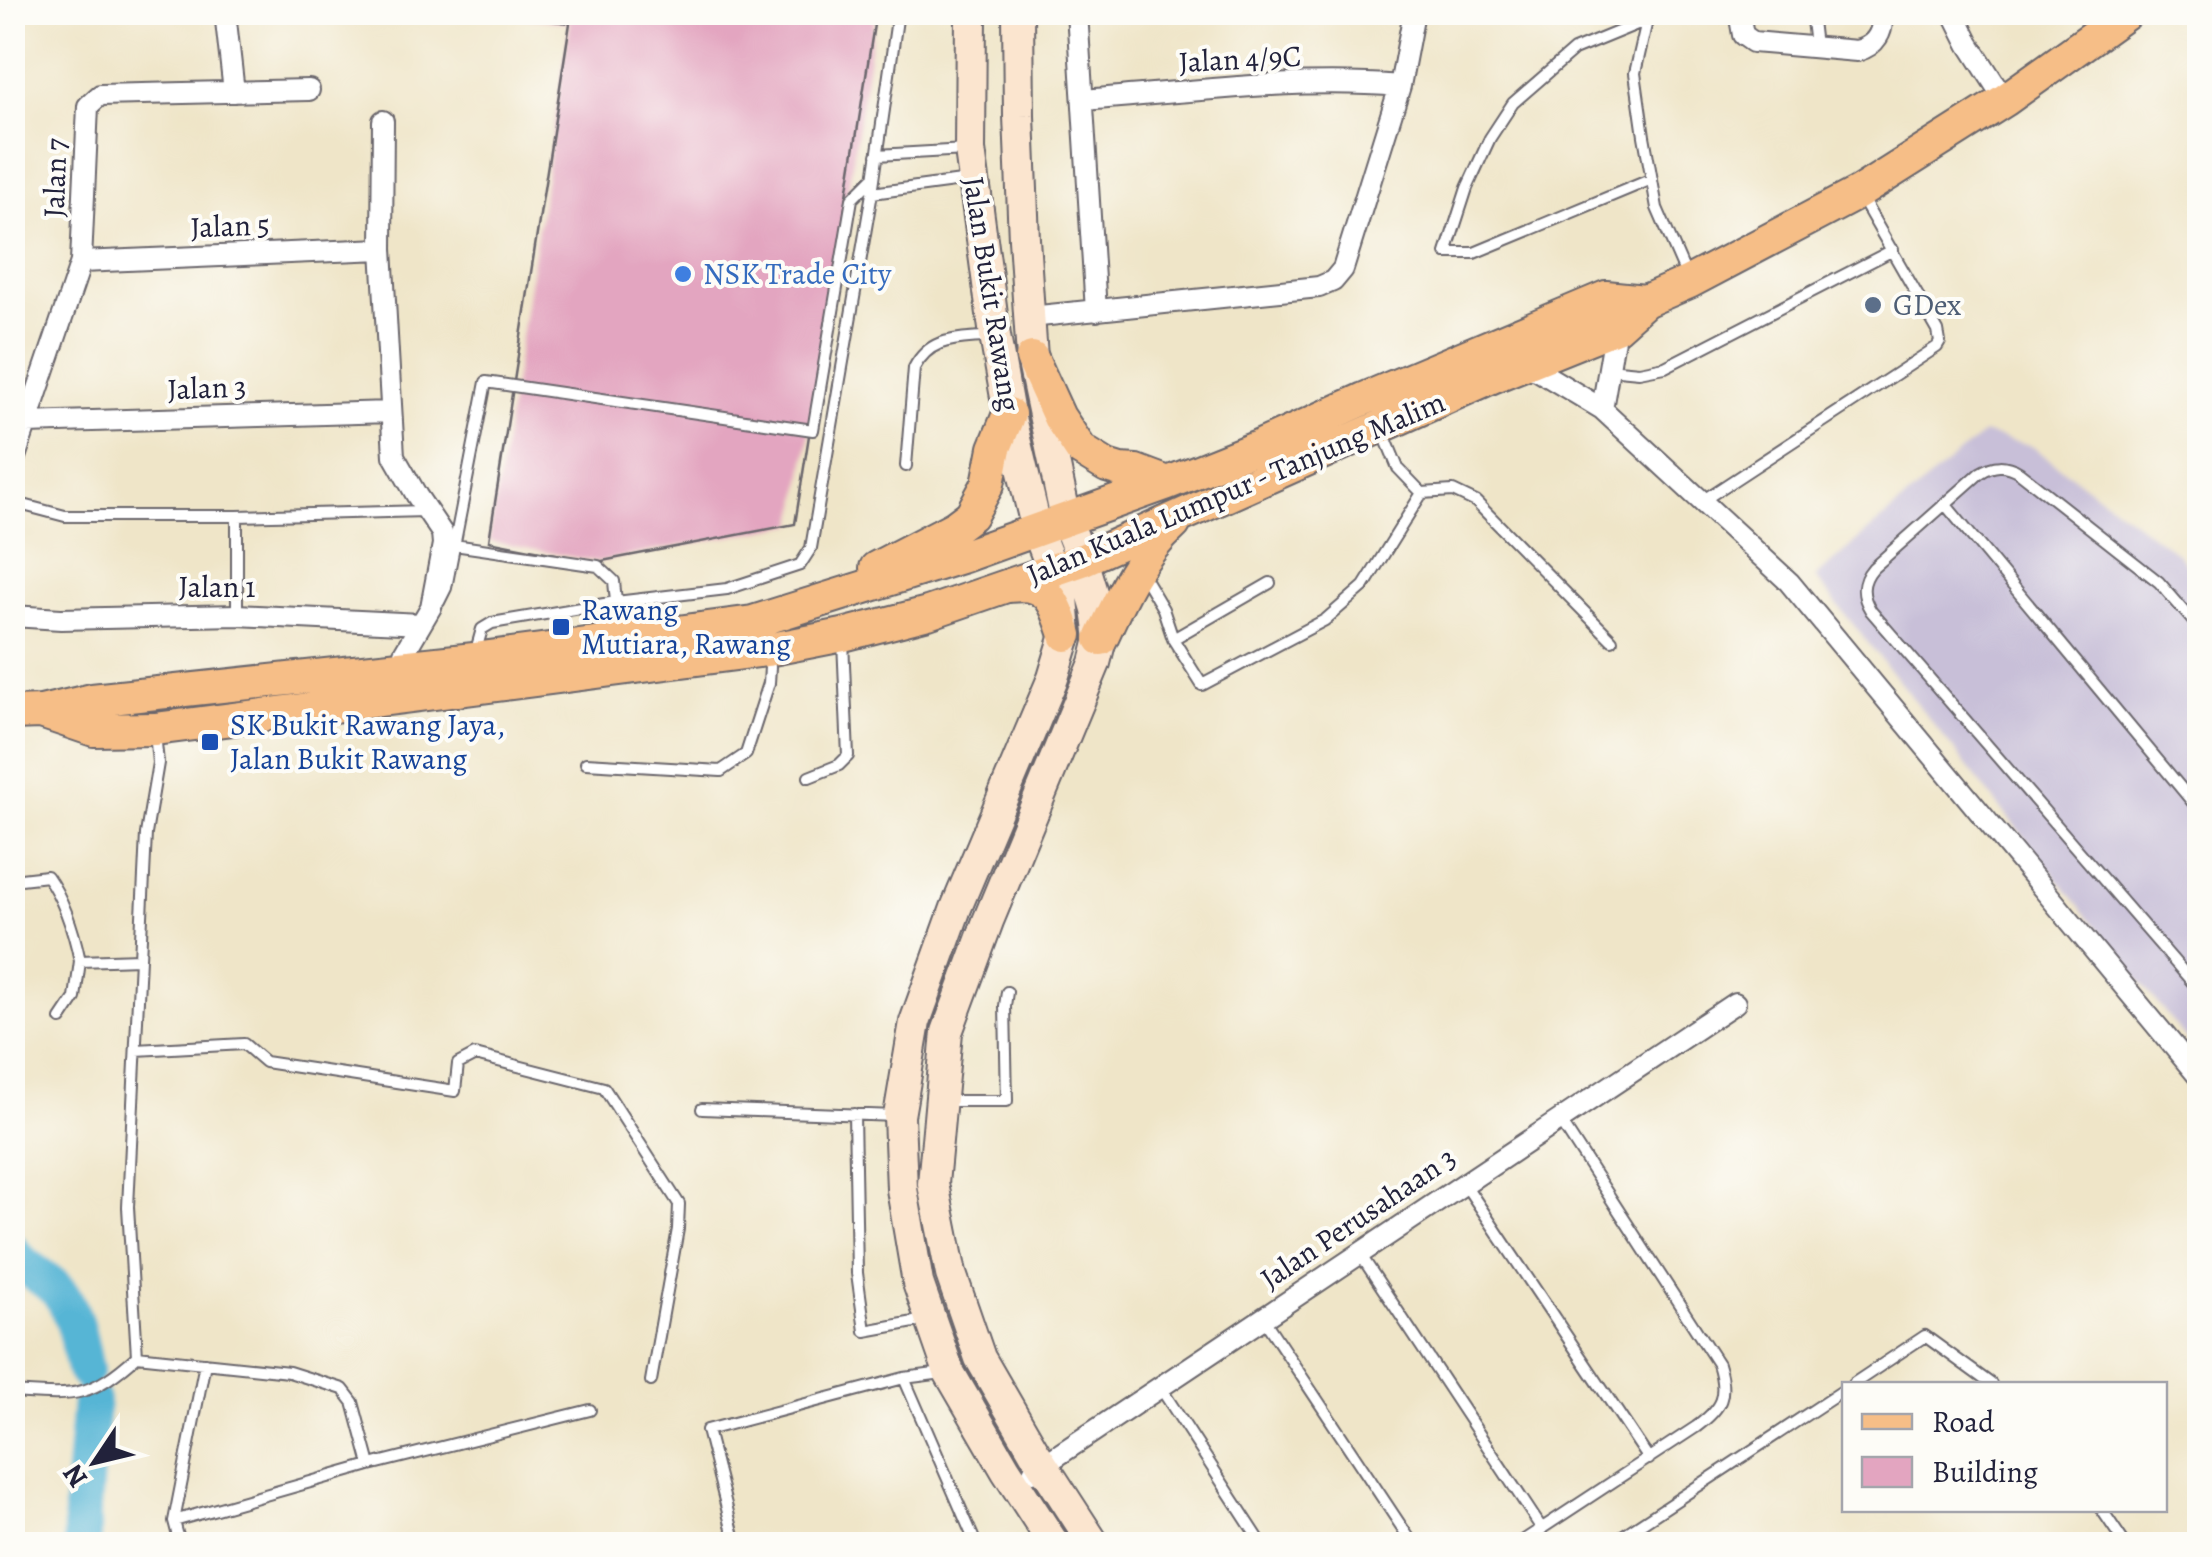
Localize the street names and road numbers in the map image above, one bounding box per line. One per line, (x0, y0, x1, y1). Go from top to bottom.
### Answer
street label: Jalan 4/9C (1178, 36, 1302, 82)
street label: Jalan 7 (34, 137, 76, 218)
street label: Jalan Bukit Rawang (954, 174, 1030, 414)
street label: Jalan 5 (190, 205, 270, 247)
street label: Jalan 3 (167, 367, 247, 409)
street label: Jalan Kuala Lumpur - Tanjung Malim (1021, 382, 1451, 594)
street label: Jalan 1 (179, 567, 255, 607)
street label: Jalan Perusahaan 3 (1252, 1138, 1464, 1298)

